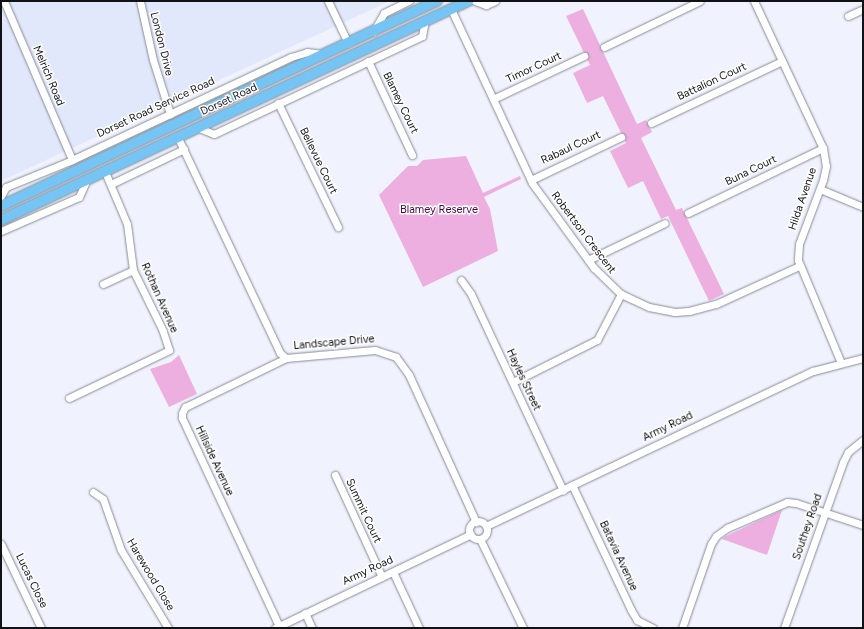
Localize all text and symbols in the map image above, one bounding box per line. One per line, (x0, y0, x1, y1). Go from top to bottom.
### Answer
street label: London Drive (147, 11, 175, 77)
street label: Melrich Road (29, 44, 67, 108)
street label: Timor Court (504, 50, 564, 86)
street label: Battalion Court (675, 60, 749, 104)
street label: Blamey Court (379, 70, 421, 136)
street label: Dorset Road Service Road (95, 75, 217, 141)
street label: Dorset Road (199, 81, 259, 119)
street label: Bellevue Court (296, 126, 340, 196)
street label: Rabaul Court (539, 128, 603, 168)
street label: Buna Court (723, 153, 779, 189)
street label: Hilda Avenue (786, 166, 820, 232)
street label: Robertson Crescent (548, 189, 618, 277)
park label: Blamey Reserve (400, 203, 478, 217)
street label: Rothan Avenue (138, 261, 180, 335)
street label: Landscape Drive (293, 333, 375, 353)
street label: Hayles Street (503, 347, 543, 413)
street label: Army Road (641, 409, 695, 445)
street label: Hillside Avenue (192, 424, 236, 498)
street label: Summit Court (342, 477, 384, 545)
street label: Southey Road (790, 492, 826, 562)
street label: Batavia Avenue (596, 519, 640, 593)
street label: Harewood Close (123, 537, 177, 613)
street label: Lucas Close (12, 552, 50, 610)
street label: Army Road (341, 554, 395, 588)

